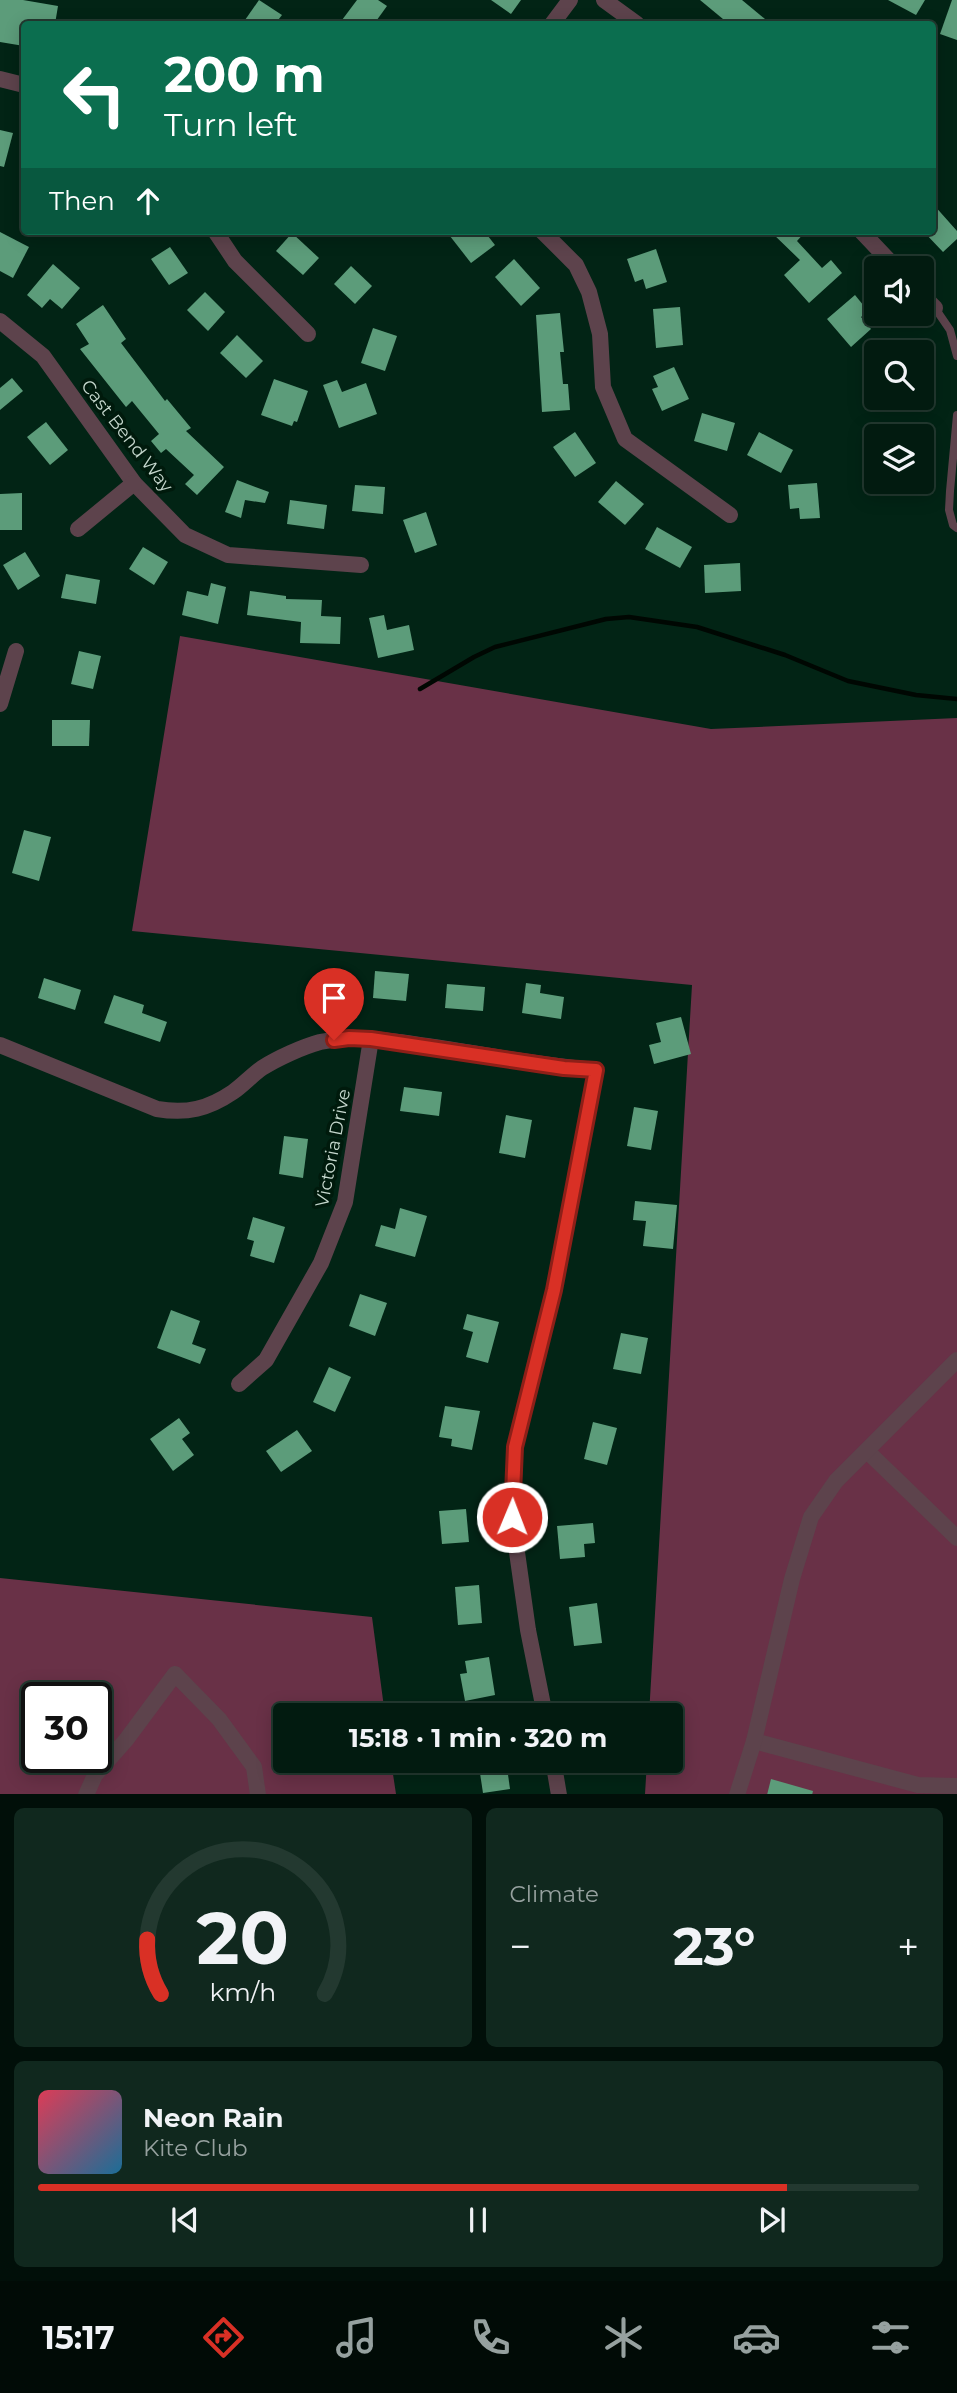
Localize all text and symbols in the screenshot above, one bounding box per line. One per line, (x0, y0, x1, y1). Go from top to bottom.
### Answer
text: 200 m (164, 45, 325, 104)
icon: left (49, 49, 140, 140)
text: Turn left (164, 105, 298, 144)
icon: ahead (129, 182, 167, 220)
text: Then (49, 185, 115, 217)
map controls (864, 256, 934, 494)
button: sound (864, 256, 934, 326)
button: search (864, 340, 934, 410)
street label: Cast Bend Way (76, 375, 178, 497)
button: layers (864, 424, 934, 494)
pin (304, 968, 364, 1040)
icon: arrive (315, 979, 353, 1017)
street label: Victoria Drive (311, 1087, 355, 1209)
position arrow (475, 1480, 549, 1554)
speed limit sign: 30 (21, 1682, 112, 1773)
text: 15:18 · 1 min · 320 m (349, 1722, 607, 1754)
text: Climate (510, 1880, 599, 1908)
text: 20 (197, 1894, 289, 1982)
text: 23° (673, 1915, 755, 1978)
text: − (510, 1923, 531, 1970)
text: + (897, 1923, 919, 1970)
text: km/h (209, 1976, 276, 2006)
text: Neon Rain (143, 2102, 284, 2134)
text: Kite Club (143, 2134, 248, 2162)
icon: previous (166, 2201, 204, 2239)
icon: pause (459, 2201, 497, 2239)
icon: next (753, 2201, 791, 2239)
icon: directions (199, 2313, 248, 2362)
icon: music (332, 2313, 381, 2362)
icon: phone (466, 2313, 515, 2362)
icon: climate (599, 2313, 648, 2362)
icon: car (732, 2313, 781, 2362)
icon: filters (866, 2313, 915, 2362)
text: 15:17 (42, 2318, 115, 2357)

